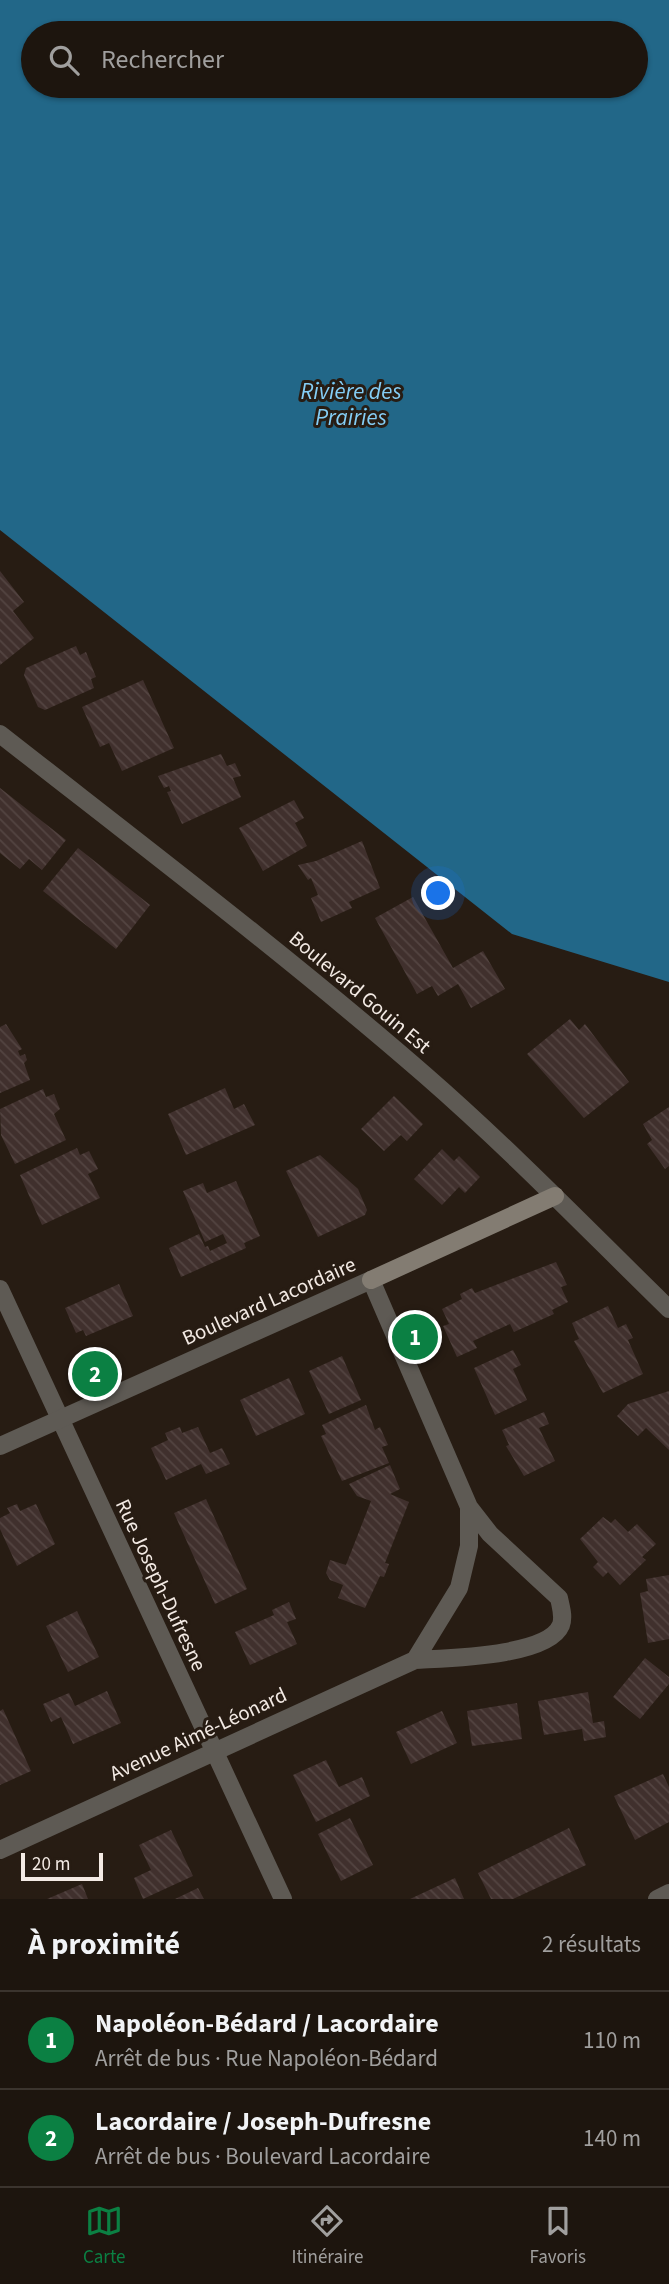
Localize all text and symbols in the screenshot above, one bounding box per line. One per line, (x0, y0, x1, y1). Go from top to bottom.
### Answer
search box (21, 21, 648, 98)
icon: search (45, 41, 83, 79)
text: Rechercher (101, 41, 224, 78)
water label: Rivière des Prairies (301, 375, 401, 434)
your location (421, 876, 455, 910)
street label: Boulevard Gouin Est (283, 924, 437, 1060)
street label: Boulevard Lacordaire (177, 1249, 361, 1353)
pin: 1 (392, 1311, 438, 1363)
pin: 2 (72, 1348, 118, 1400)
street label: Rue Joseph-Dufresne (108, 1494, 214, 1676)
street label: Avenue Aimé-Léonard (104, 1680, 292, 1788)
scale bar (21, 1850, 103, 1882)
text: 20 m (32, 1851, 70, 1878)
text: À proximité (28, 1923, 180, 1966)
text: 2 résultats (542, 1928, 641, 1961)
text: Napoléon-Bédard / Lacordaire (95, 2005, 439, 2042)
text: 1 (45, 2024, 57, 2057)
text: 110 m (583, 2024, 641, 2057)
text: Arrêt de bus · Rue Napoléon-Bédard (95, 2042, 438, 2075)
text: Lacordaire / Joseph-Dufresne (95, 2103, 431, 2140)
text: 2 (45, 2122, 57, 2155)
text: 140 m (583, 2122, 641, 2155)
text: Arrêt de bus · Boulevard Lacordaire (95, 2140, 430, 2173)
tab: Carte (83, 2202, 126, 2271)
tab: Itinéraire (291, 2202, 364, 2271)
tab: Favoris (529, 2202, 586, 2271)

